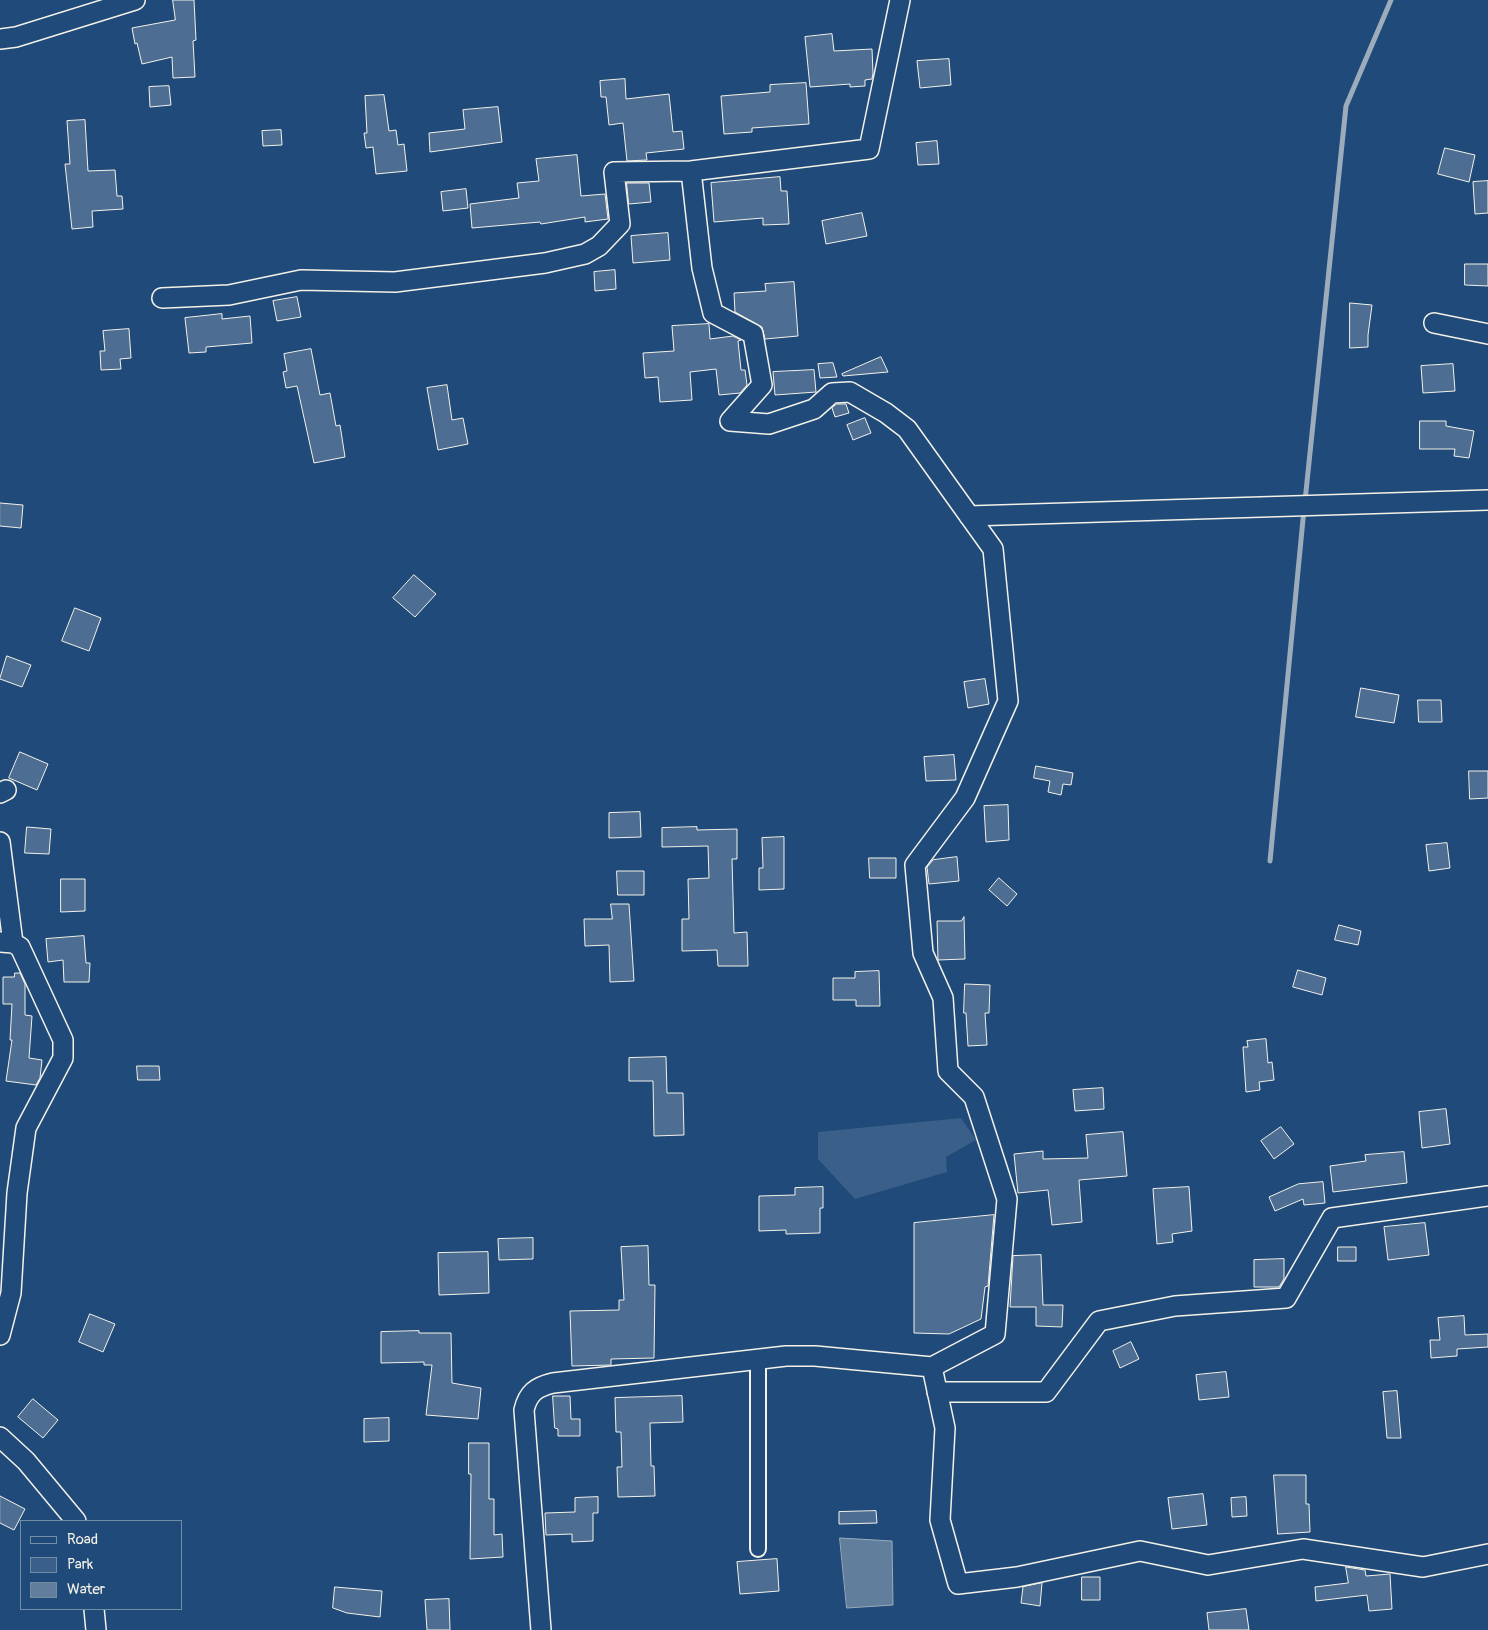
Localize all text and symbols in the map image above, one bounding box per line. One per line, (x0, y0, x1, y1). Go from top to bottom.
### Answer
legend (20, 1520, 182, 1610)
text: Road (67, 1530, 98, 1549)
text: Park (67, 1555, 93, 1574)
text: Water (67, 1580, 105, 1599)

